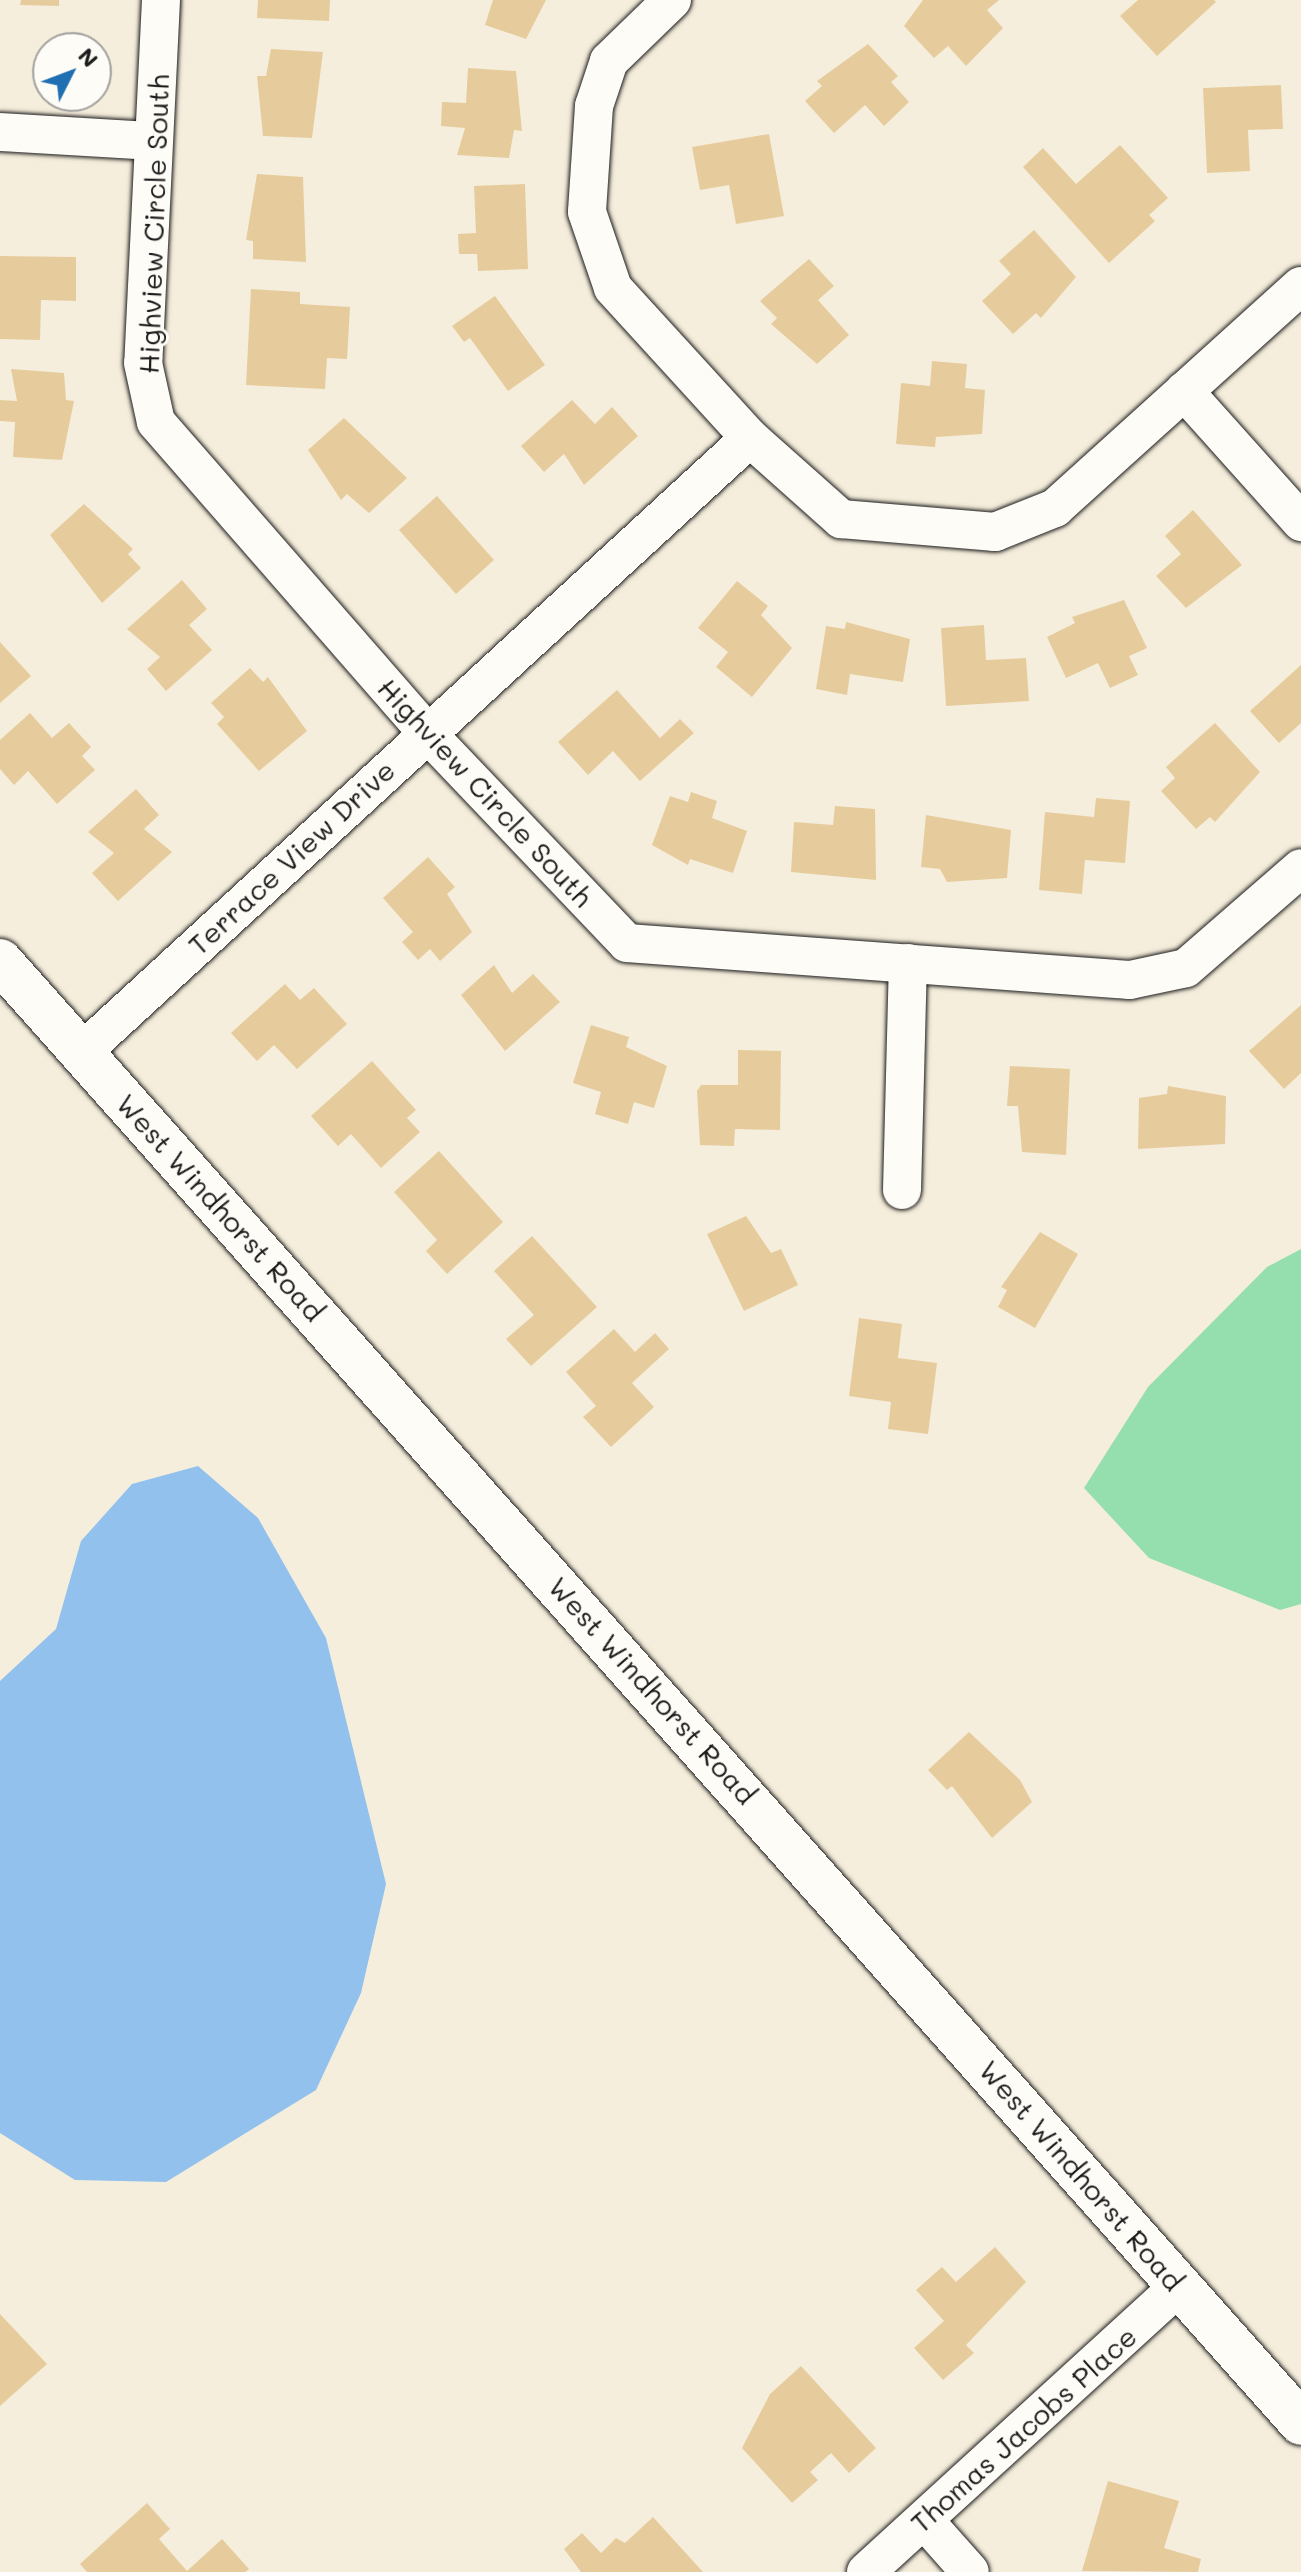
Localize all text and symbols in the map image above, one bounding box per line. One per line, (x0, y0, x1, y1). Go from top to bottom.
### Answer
north arrow (32, 32, 112, 112)
text: N (72, 41, 105, 73)
street label: Highview Circle South (131, 73, 175, 375)
street label: Highview Circle South (371, 671, 601, 913)
street label: Terrace View Drive (181, 753, 401, 961)
street label: West Windhorst Road (110, 1086, 332, 1328)
street label: West Windhorst Road (542, 1569, 764, 1811)
street label: West Windhorst Road (973, 2053, 1191, 2297)
street label: Thomas Jacobs Place (903, 2319, 1143, 2539)

